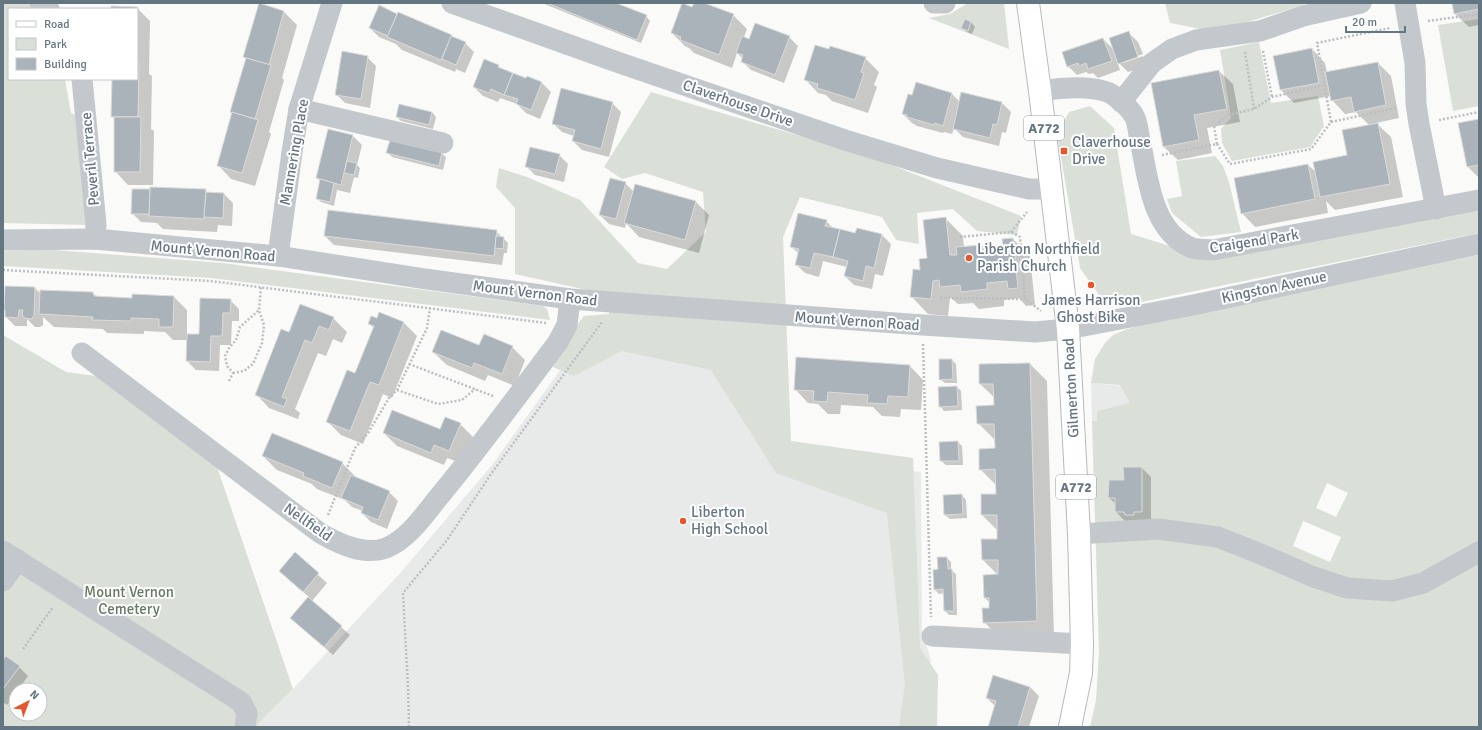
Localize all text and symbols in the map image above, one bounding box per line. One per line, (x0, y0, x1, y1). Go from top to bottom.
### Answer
legend (8, 8, 138, 80)
scale bar (1346, 8, 1405, 34)
text: 20 m (1352, 15, 1377, 30)
text: Road (44, 17, 70, 32)
text: Park (44, 37, 67, 52)
text: Building (44, 57, 87, 72)
street label: Claverhouse Drive (680, 76, 796, 130)
street label: Mannering Place (276, 97, 312, 207)
street label: Peveril Terrace (77, 112, 103, 206)
road number: A772 (1024, 116, 1064, 140)
place label: Claverhouse Drive (1072, 133, 1151, 168)
marker: Claverhouse Drive (1059, 146, 1069, 156)
street label: Craigend Park (1208, 225, 1300, 257)
street label: Mount Vernon Road (150, 237, 276, 265)
place label: Liberton Northfield Parish Church (977, 240, 1100, 275)
marker: Liberton Northfield Parish Church (964, 253, 974, 263)
street label: Kingston Avenue (1220, 267, 1328, 307)
street label: Mount Vernon Road (472, 276, 598, 310)
marker: James Harrison Ghost Bike (1086, 280, 1096, 290)
place label: James Harrison Ghost Bike (1042, 291, 1140, 326)
street label: Mount Vernon Road (794, 308, 920, 334)
street label: Gilmerton Road (1059, 338, 1083, 438)
road number: A772 (1056, 475, 1096, 499)
street label: Nellfield (280, 499, 336, 545)
place label: Liberton High School (691, 503, 768, 538)
marker: Liberton High School (678, 516, 688, 526)
park label: Mount Vernon Cemetery (84, 583, 174, 618)
north arrow (8, 682, 48, 722)
text: N (27, 688, 42, 702)

